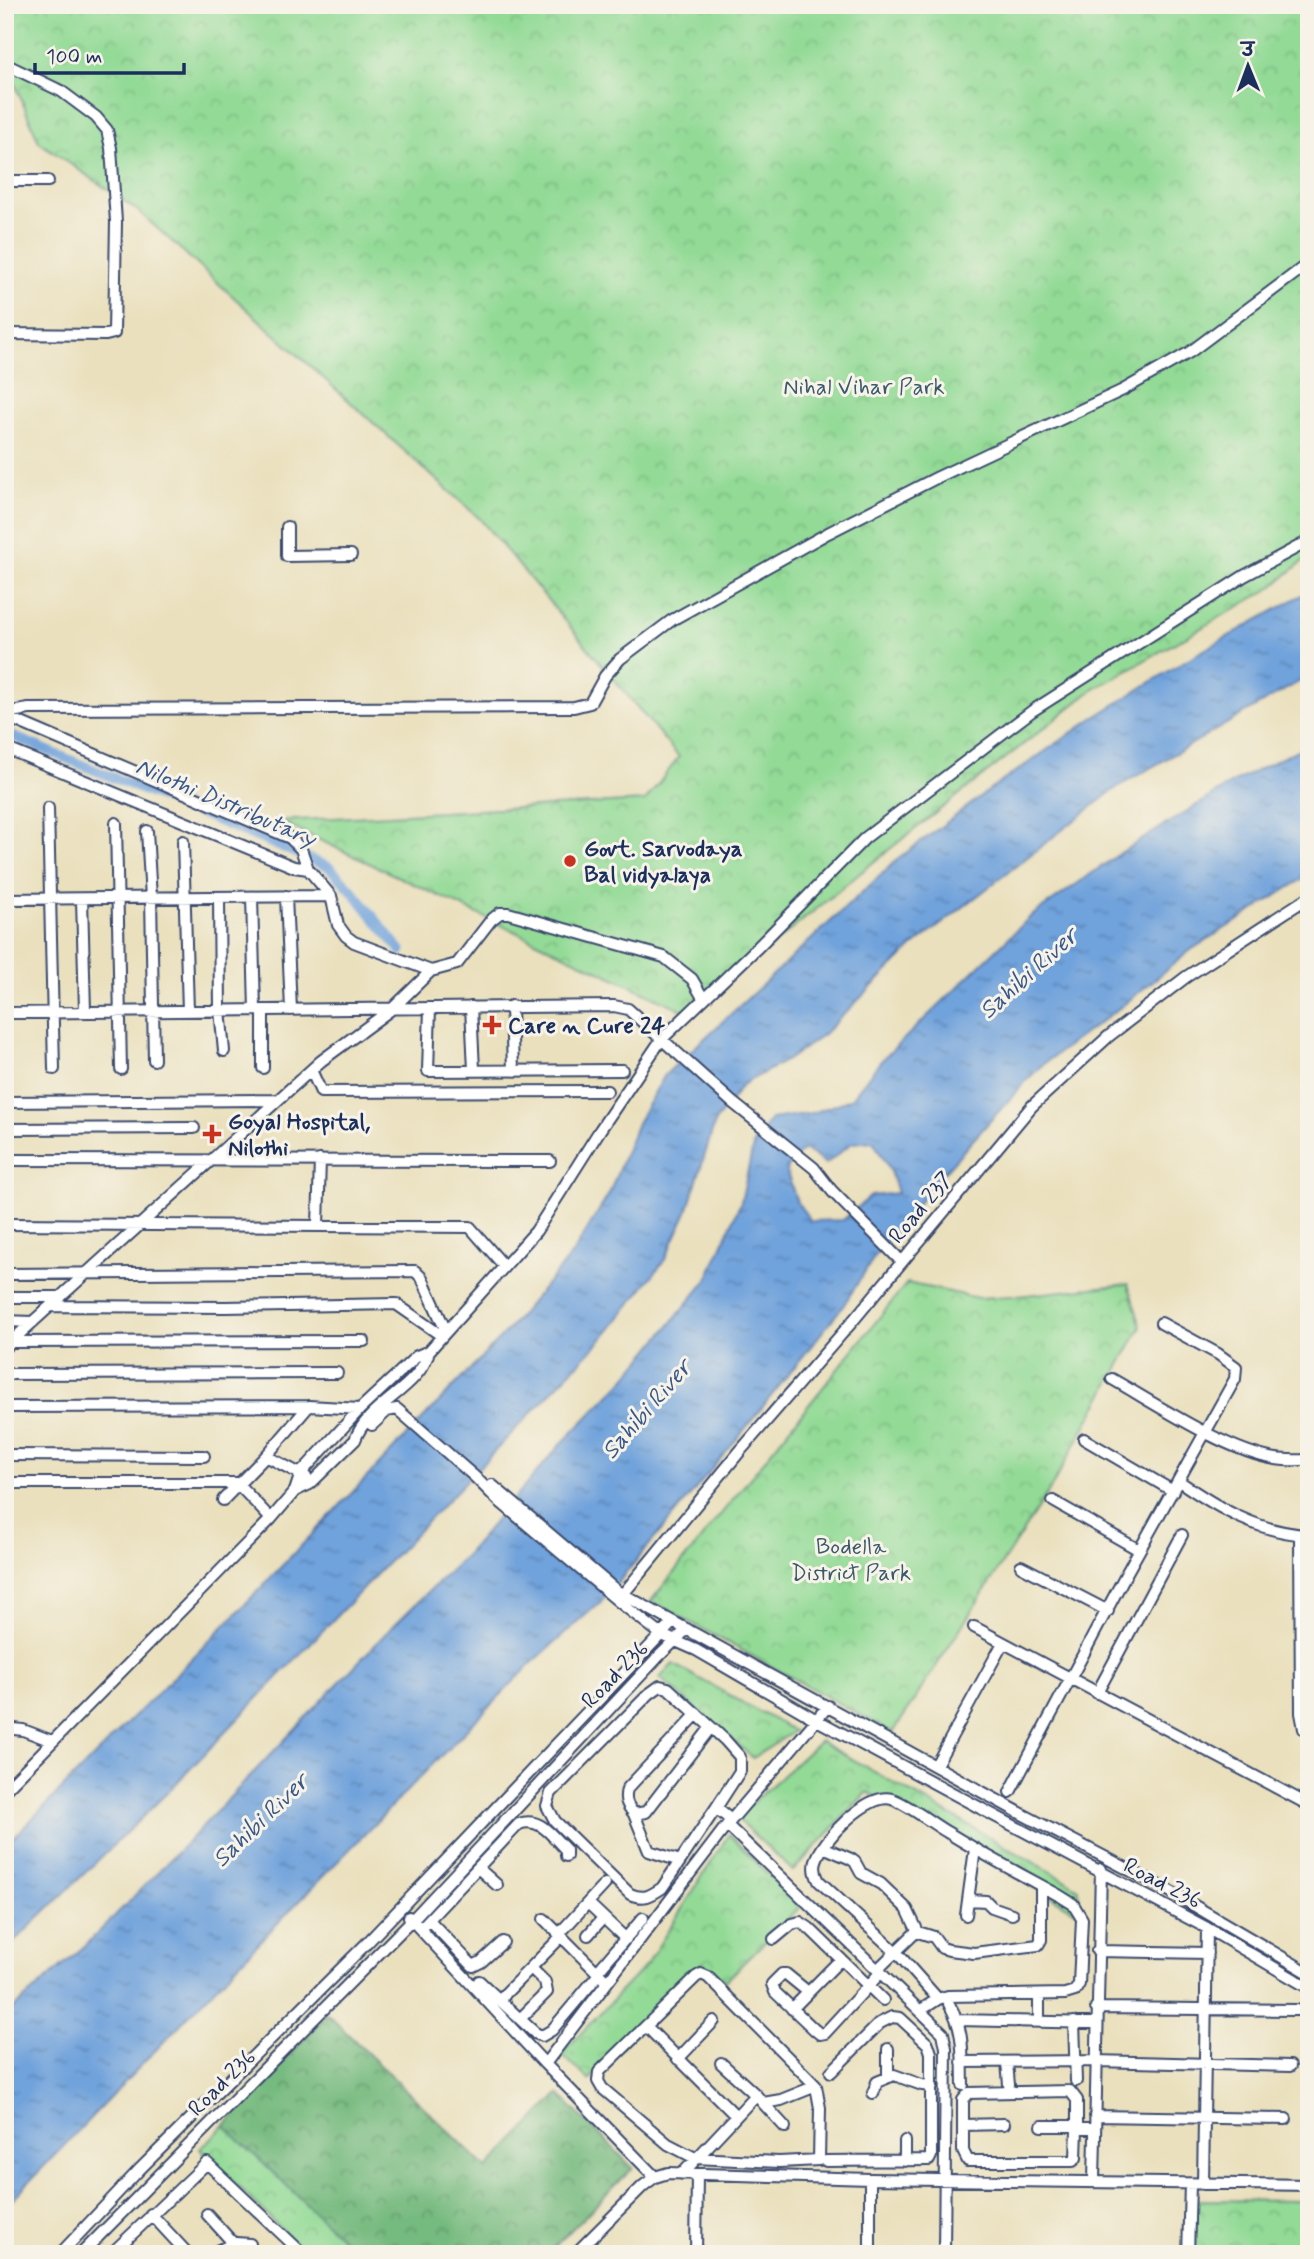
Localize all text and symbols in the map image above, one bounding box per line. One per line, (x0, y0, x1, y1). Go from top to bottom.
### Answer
scale bar (35, 32, 184, 76)
north arrow (1212, 32, 1282, 102)
text: उ (1239, 38, 1257, 63)
text: 100 m (46, 43, 102, 71)
park label: Nihal Vihar Park (783, 373, 945, 403)
water label: Nilothi Distributary (131, 751, 322, 856)
place label: Govt. Sarvodaya Bal vidyalaya (584, 835, 743, 891)
marker: Govt. Sarvodaya Bal vidyalaya (562, 853, 578, 869)
water label: Sahibi River (973, 919, 1087, 1026)
place label: Care n Cure 24 (508, 1012, 665, 1042)
marker: Care n Cure 24 (482, 1015, 502, 1035)
place label: Goyal Hospital, Nilothi (228, 1108, 370, 1164)
marker: Goyal Hospital, Nilothi (202, 1124, 222, 1144)
street label: Road 237 (882, 1166, 961, 1251)
water label: Sahibi River (595, 1351, 701, 1466)
park label: Bodella District Park (791, 1533, 911, 1589)
street label: Road 236 (575, 1635, 655, 1716)
water label: Sahibi River (206, 1765, 318, 1875)
street label: Road 236 (1118, 1851, 1206, 1916)
street label: Road 236 (182, 2043, 263, 2124)

